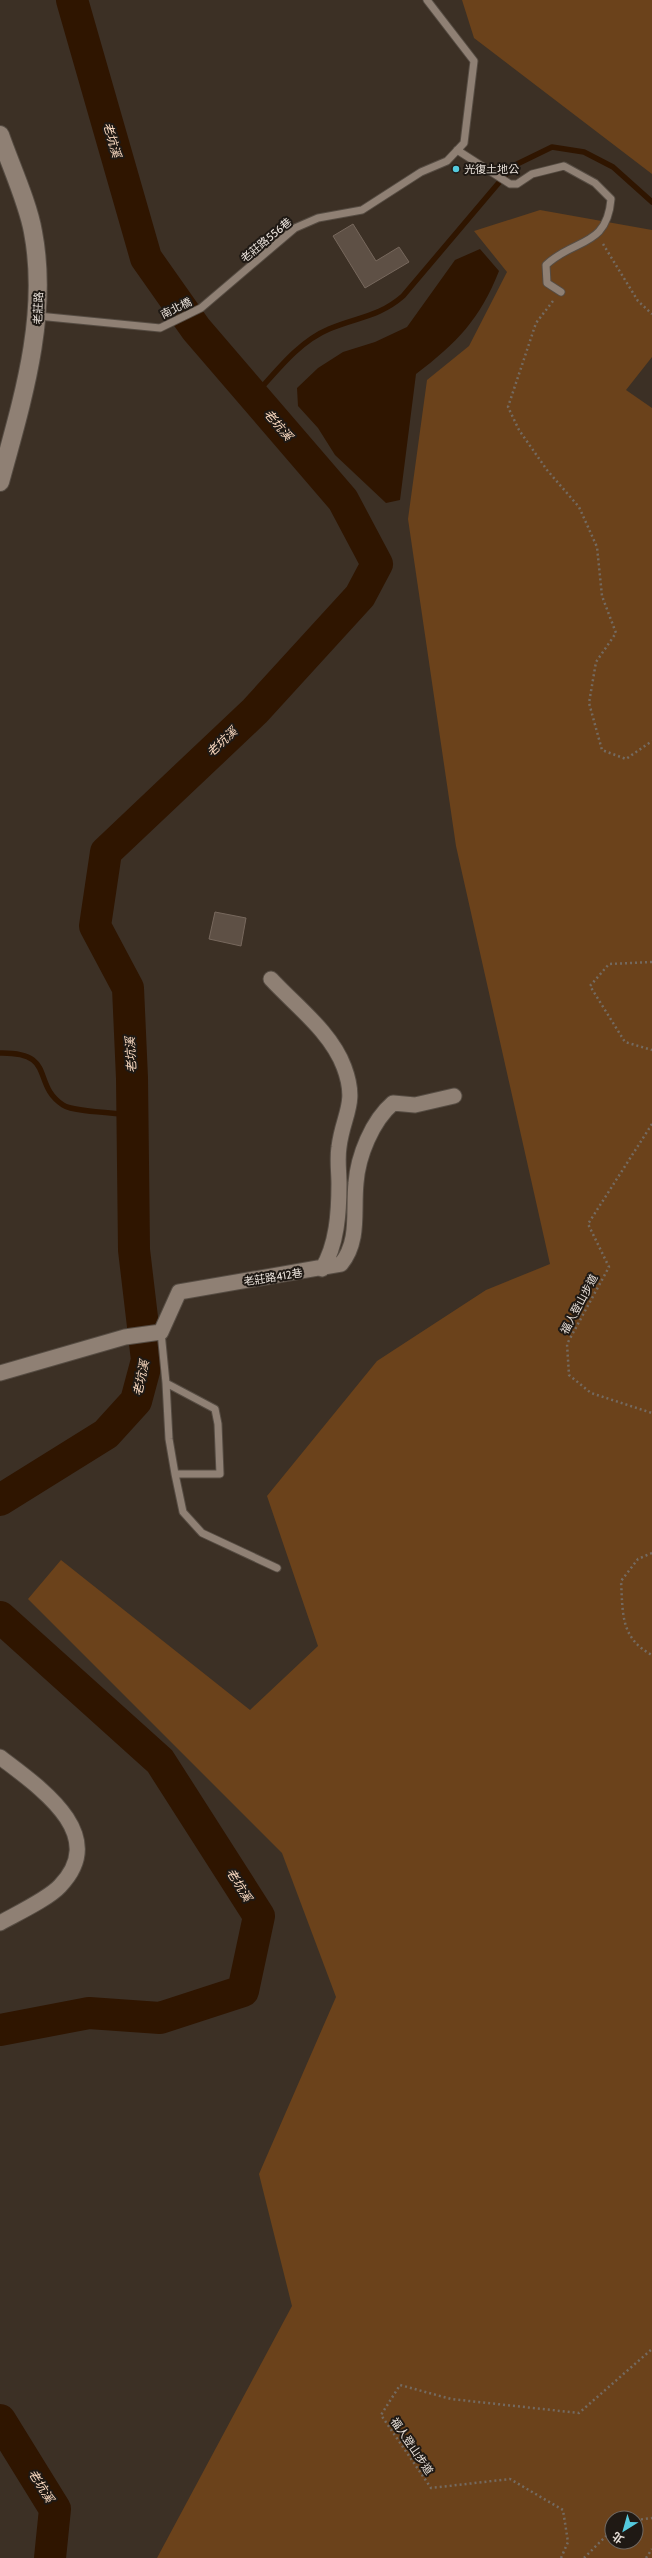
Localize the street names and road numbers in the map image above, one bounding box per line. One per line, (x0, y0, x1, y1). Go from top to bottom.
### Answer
street label: 老莊路556巷 (238, 215, 294, 265)
street label: 老莊路 (30, 291, 46, 325)
street label: 南北橋 (158, 294, 194, 322)
street label: 老莊路412巷 (242, 1265, 304, 1289)
street label: 福人登山步道 (557, 1272, 601, 1336)
street label: 福人登山步道 (388, 2415, 436, 2477)

